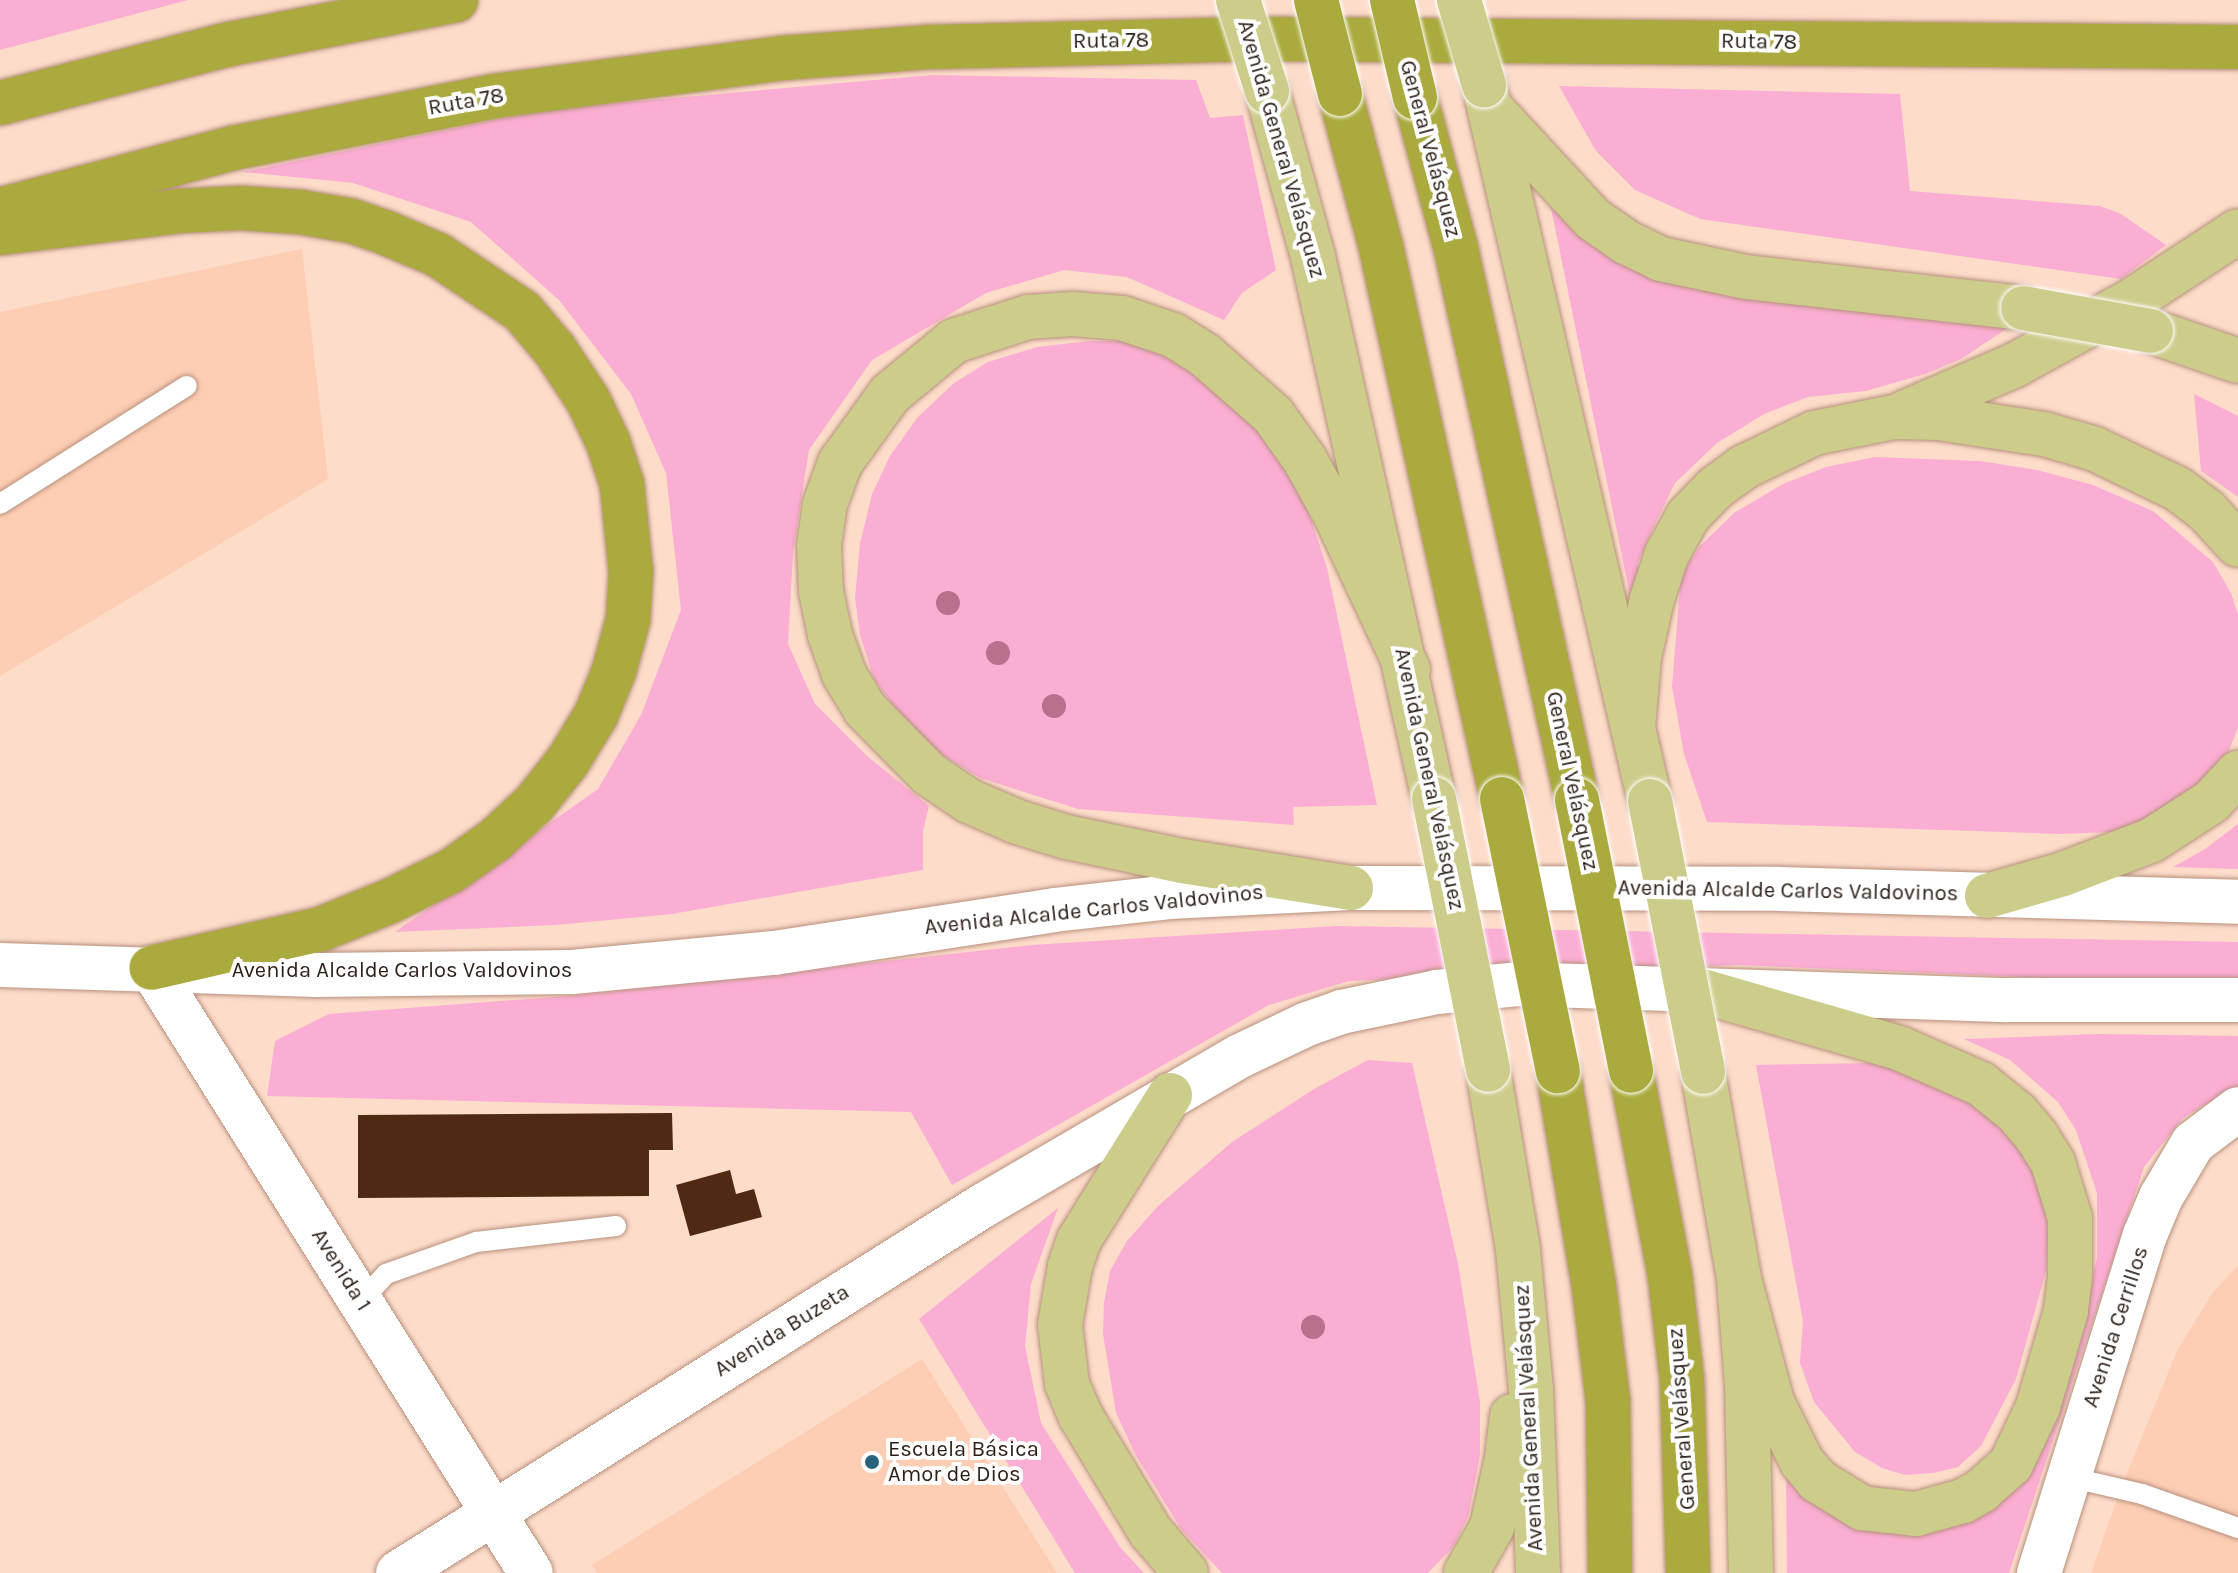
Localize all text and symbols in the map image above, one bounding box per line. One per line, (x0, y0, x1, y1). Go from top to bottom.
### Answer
street label: Avenida General Velásquez (1232, 17, 1330, 281)
street label: Ruta 78 (1073, 27, 1149, 55)
street label: Ruta 78 (1721, 28, 1797, 56)
street label: General Velásquez (1394, 58, 1466, 240)
street label: Ruta 78 (426, 82, 506, 122)
street label: Avenida General Velásquez (1388, 646, 1470, 912)
street label: General Velásquez (1540, 689, 1604, 873)
street label: Avenida Alcalde Carlos Valdovinos (1617, 875, 1959, 907)
street label: Avenida Alcalde Carlos Valdovinos (923, 879, 1265, 941)
street label: Avenida Alcalde Carlos Valdovinos (232, 958, 572, 984)
street label: Avenida 1 (305, 1224, 377, 1316)
street label: Avenida Cerrillos (2078, 1243, 2154, 1411)
street label: Avenida Buzeta (710, 1279, 854, 1383)
street label: Avenida General Velásquez (1509, 1284, 1549, 1552)
street label: General Velásquez (1662, 1327, 1702, 1511)
place label: Escuela Básica Amor de Dios (888, 1436, 1039, 1488)
marker: Escuela Básica Amor de Dios (863, 1453, 881, 1471)

